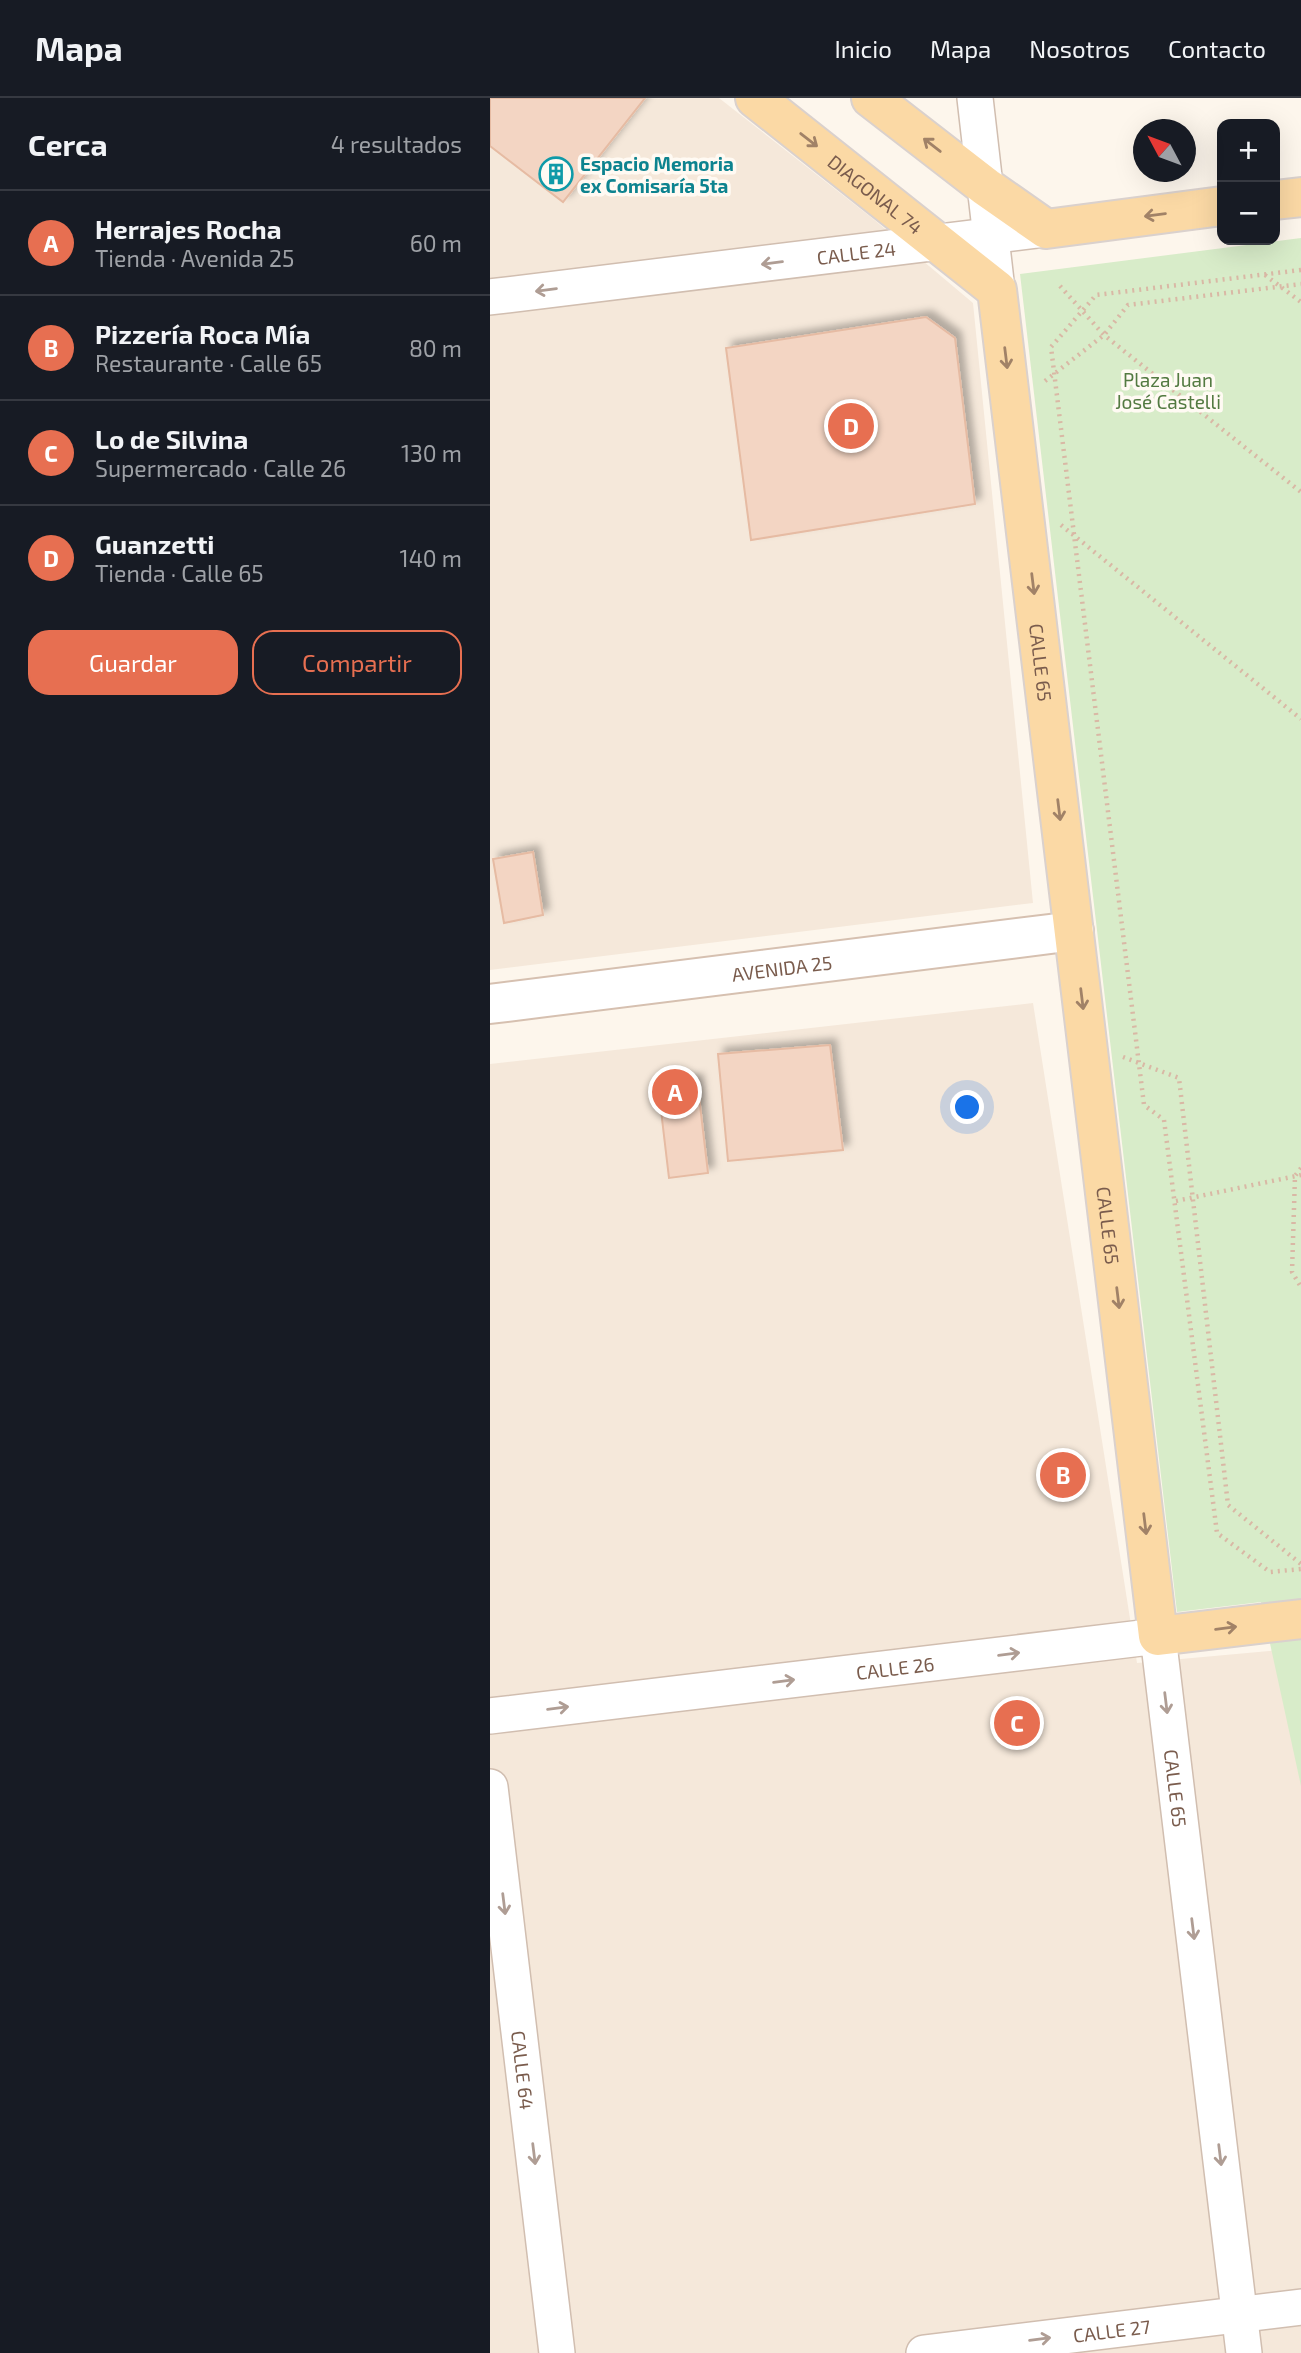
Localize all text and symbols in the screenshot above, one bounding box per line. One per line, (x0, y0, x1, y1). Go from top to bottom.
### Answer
text: Mapa (35, 28, 123, 68)
text: Inicio (834, 34, 892, 63)
text: Mapa (930, 34, 991, 63)
text: Nosotros (1029, 34, 1130, 63)
text: Contacto (1168, 34, 1266, 63)
north arrow (1133, 119, 1196, 182)
map controls (1217, 119, 1280, 245)
button: + (1217, 119, 1280, 182)
text: Cerca (28, 126, 108, 162)
text: 4 resultados (331, 130, 462, 158)
one-way arrow (799, 132, 818, 147)
one-way arrow (923, 138, 941, 153)
street label: DIAGONAL 74 (824, 149, 928, 238)
place label: Espacio Memoria ex Comisaría 5ta (580, 152, 734, 197)
building icon: Espacio Memoria ex Comisaría 5ta (537, 155, 575, 193)
button: − (1217, 182, 1280, 245)
one-way arrow (1144, 208, 1166, 221)
text: Herrajes Rocha (95, 213, 282, 244)
text: A (43, 229, 59, 257)
text: 60 m (410, 229, 462, 257)
street label: CALLE 24 (815, 236, 897, 268)
text: Tienda · Avenida 25 (95, 244, 294, 272)
one-way arrow (761, 256, 783, 269)
one-way arrow (535, 284, 558, 297)
text: Pizzería Roca Mía (95, 318, 310, 349)
text: B (44, 334, 58, 362)
text: 80 m (409, 334, 462, 362)
one-way arrow (999, 346, 1012, 369)
text: Restaurante · Calle 65 (95, 349, 322, 377)
park label: Plaza Juan José Castelli (1115, 368, 1221, 413)
pin: D (828, 400, 874, 452)
text: Lo de Silvina (95, 423, 248, 454)
text: C (44, 439, 58, 467)
text: 130 m (401, 439, 462, 467)
text: Supermercado · Calle 26 (95, 454, 346, 482)
text: Guanzetti (95, 528, 214, 559)
text: D (43, 544, 59, 572)
text: 140 m (400, 544, 462, 572)
text: Tienda · Calle 65 (95, 559, 264, 587)
one-way arrow (1026, 572, 1039, 595)
street label: CALLE 65 (1025, 622, 1058, 703)
button: Guardar (28, 630, 238, 695)
button: Compartir (252, 630, 462, 695)
one-way arrow (1053, 798, 1066, 821)
street label: AVENIDA 25 (730, 950, 833, 985)
one-way arrow (1076, 987, 1089, 1010)
pin: A (652, 1066, 698, 1118)
your location (950, 1090, 984, 1124)
street label: CALLE 65 (1093, 1185, 1125, 1266)
one-way arrow (1111, 1286, 1124, 1308)
pin: B (1040, 1449, 1086, 1501)
one-way arrow (1138, 1512, 1151, 1534)
one-way arrow (1214, 1621, 1237, 1634)
one-way arrow (998, 1647, 1020, 1660)
street label: CALLE 26 (855, 1651, 936, 1684)
one-way arrow (772, 1674, 794, 1687)
one-way arrow (1160, 1692, 1173, 1714)
pin: C (994, 1697, 1040, 1749)
one-way arrow (546, 1702, 569, 1715)
street label: CALLE 65 (1160, 1748, 1192, 1828)
one-way arrow (497, 1892, 510, 1915)
one-way arrow (1187, 1918, 1200, 1940)
street label: CALLE 64 (507, 2029, 540, 2111)
one-way arrow (527, 2142, 540, 2165)
one-way arrow (1214, 2143, 1227, 2166)
street label: CALLE 27 (1072, 2314, 1152, 2346)
one-way arrow (1028, 2332, 1051, 2345)

